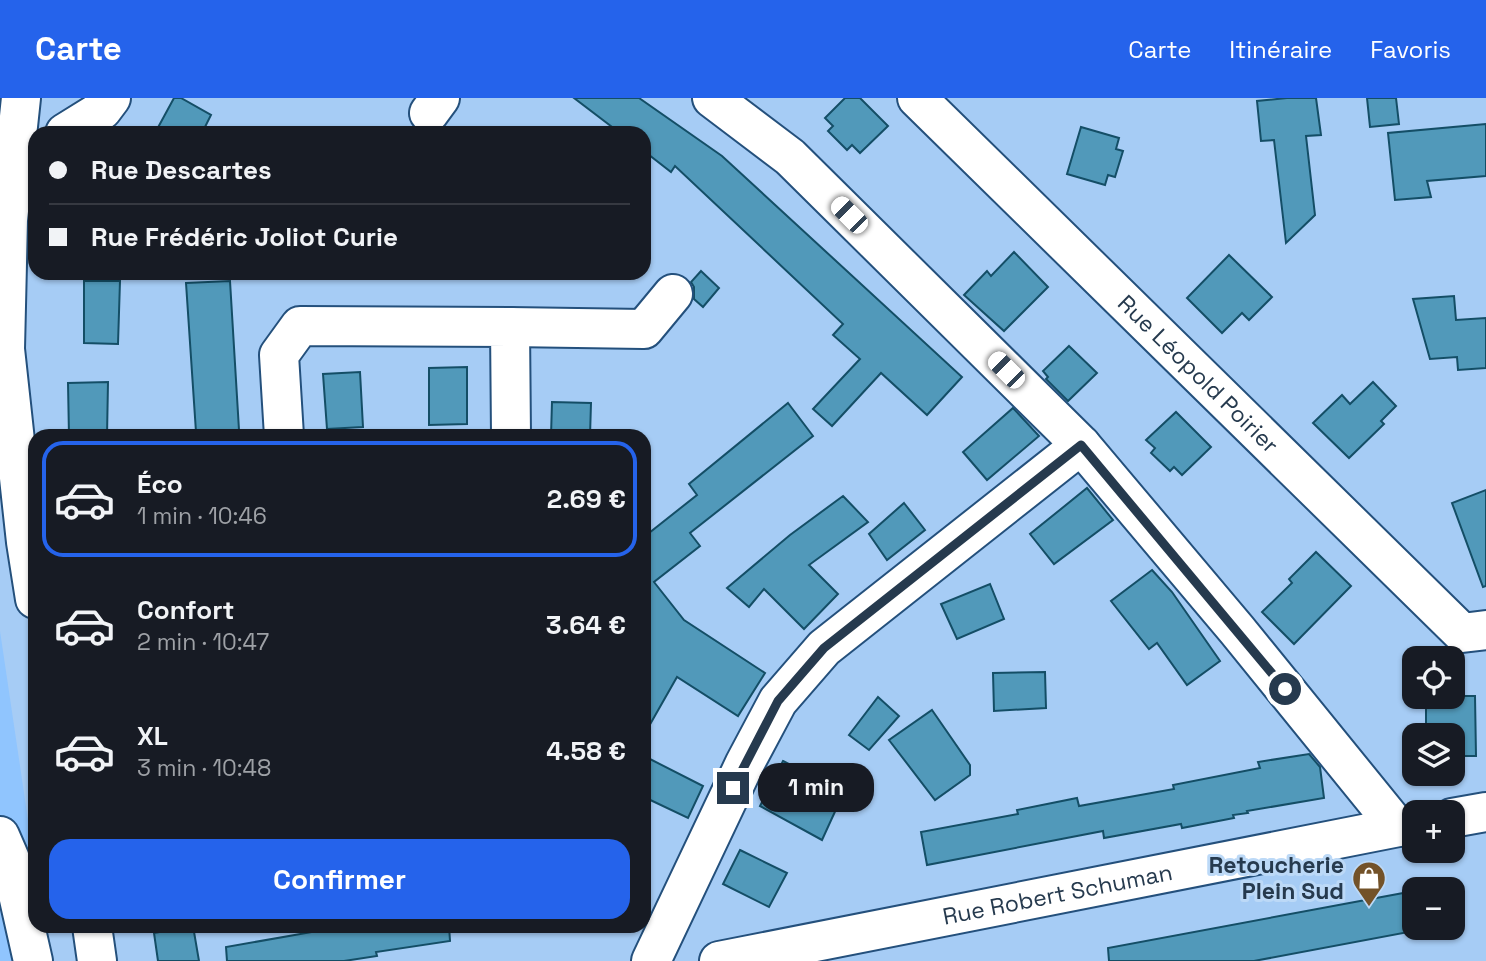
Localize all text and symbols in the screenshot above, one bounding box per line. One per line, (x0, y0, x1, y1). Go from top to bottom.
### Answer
text: Carte (35, 28, 122, 70)
text: Carte (1128, 34, 1191, 65)
text: Itinéraire (1229, 34, 1332, 65)
text: Favoris (1370, 34, 1451, 65)
text: Rue Descartes (91, 153, 272, 187)
car (827, 193, 872, 237)
text: Rue Frédéric Joliot Curie (91, 220, 398, 254)
street label: Rue Léopold Poirier (1111, 288, 1285, 460)
car (984, 348, 1029, 392)
text: Éco (137, 467, 183, 501)
icon: car (53, 468, 116, 531)
text: 2.69 € (547, 482, 626, 516)
text: 1 min · 10:46 (137, 501, 267, 531)
text: Confort (137, 593, 234, 627)
icon: car (53, 594, 116, 657)
text: 3.64 € (546, 608, 626, 642)
text: 2 min · 10:47 (137, 627, 269, 657)
map controls (1402, 646, 1465, 940)
button: locate (1402, 646, 1465, 709)
route start (1269, 673, 1301, 705)
text: XL (137, 719, 168, 753)
icon: car (53, 720, 116, 783)
button: layers (1402, 723, 1465, 786)
text: 4.58 € (546, 734, 626, 768)
text: 3 min · 10:48 (137, 753, 271, 783)
callout: 1 min (758, 764, 873, 812)
route end (717, 772, 749, 804)
text: 1 min (788, 772, 844, 802)
button: + (1402, 800, 1465, 863)
button: Confirmer (49, 839, 630, 919)
place label: Retoucherie Plein Sud (1209, 850, 1344, 906)
street label: Rue Robert Schuman (940, 857, 1175, 932)
shop icon: Retoucherie Plein Sud (1350, 859, 1388, 908)
button: − (1402, 877, 1465, 940)

